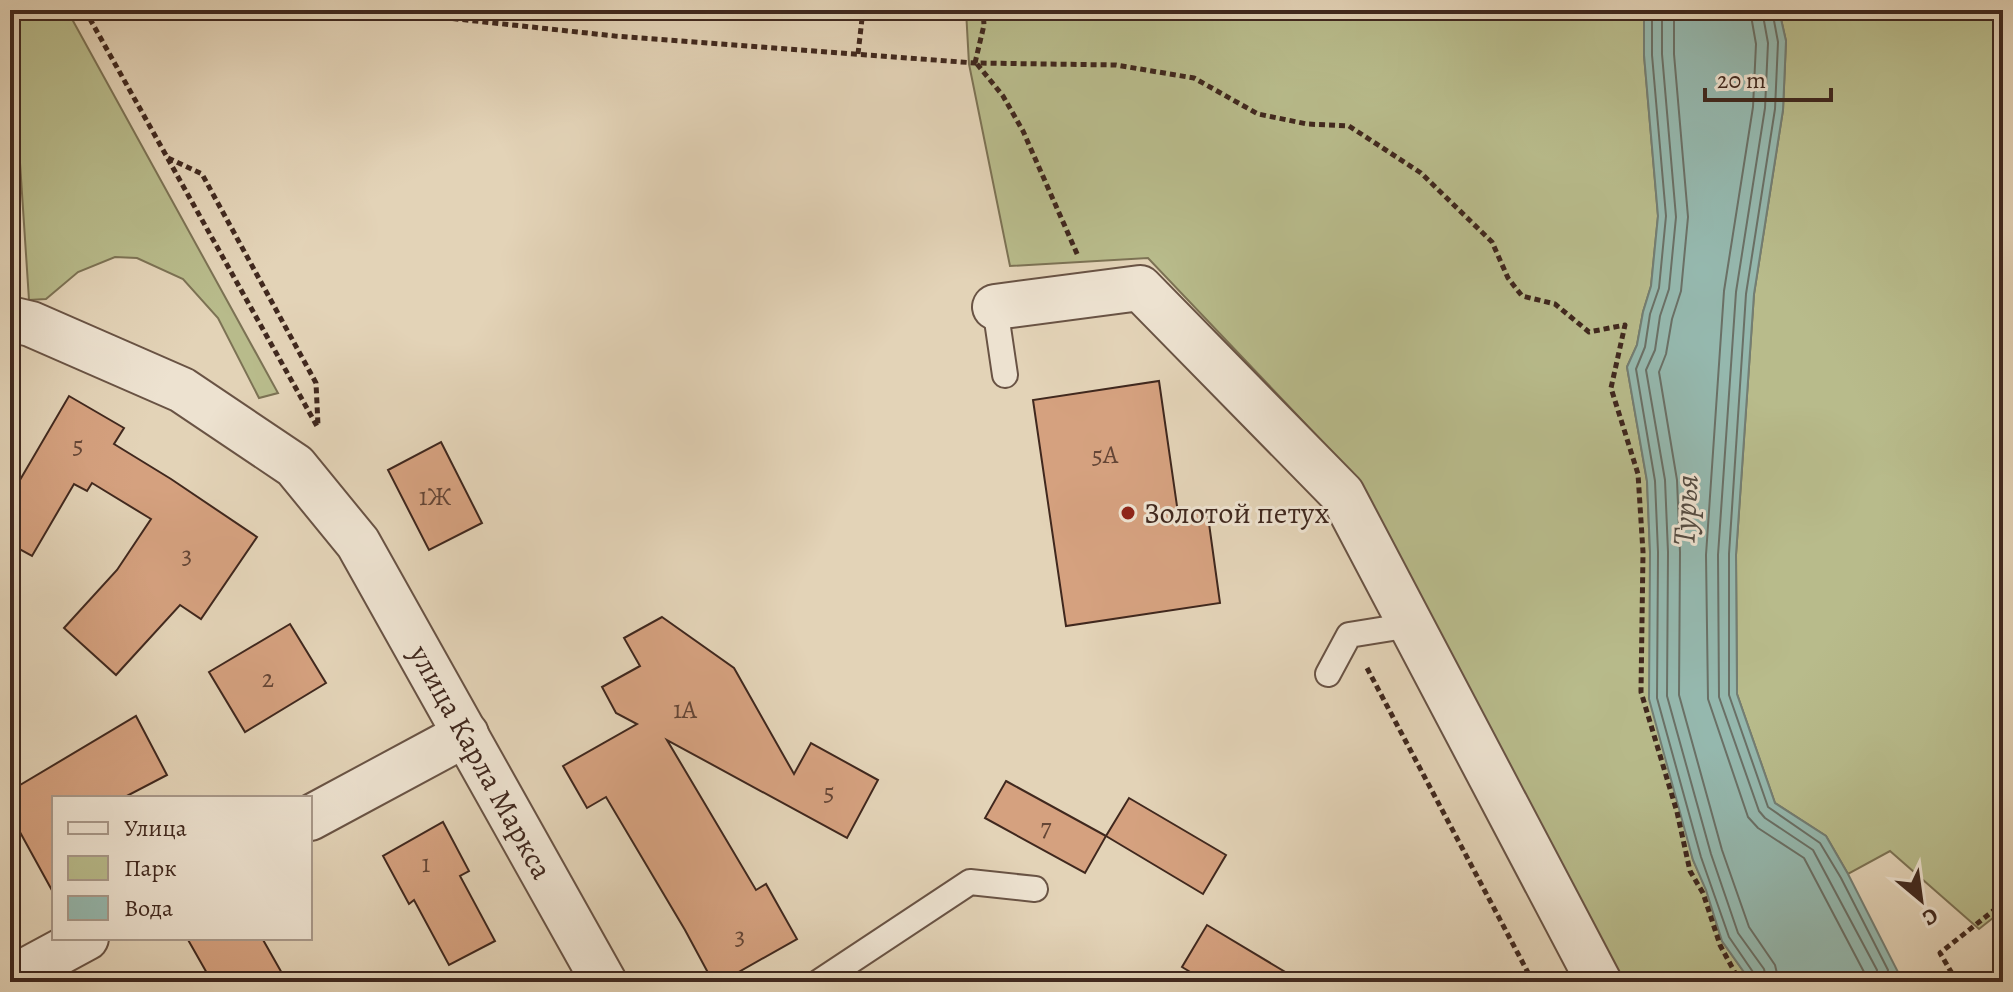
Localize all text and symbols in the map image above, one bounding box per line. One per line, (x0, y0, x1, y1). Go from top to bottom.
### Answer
scale bar (1705, 52, 1831, 102)
text: 20 m (1717, 64, 1766, 96)
house number: 5 (72, 427, 84, 462)
house number: 5А (1092, 437, 1119, 472)
water label: Турья (1661, 473, 1709, 547)
house number: 1Ж (419, 479, 452, 514)
place label: Золотой петух (1144, 493, 1329, 533)
marker: Золотой петух (1119, 504, 1137, 522)
house number: 3 (182, 537, 192, 572)
street label: улица Карла Маркса (400, 637, 562, 886)
house number: 2 (262, 661, 274, 696)
house number: 1А (673, 692, 698, 727)
house number: 5 (823, 774, 835, 809)
legend (52, 796, 312, 940)
house number: 7 (1041, 810, 1052, 845)
text: Улица (124, 812, 187, 844)
house number: 1 (422, 846, 431, 881)
text: Парк (124, 852, 177, 884)
north arrow (1881, 860, 1961, 940)
text: Вода (124, 892, 173, 924)
text: С (1917, 900, 1943, 933)
house number: 3 (735, 918, 745, 953)

